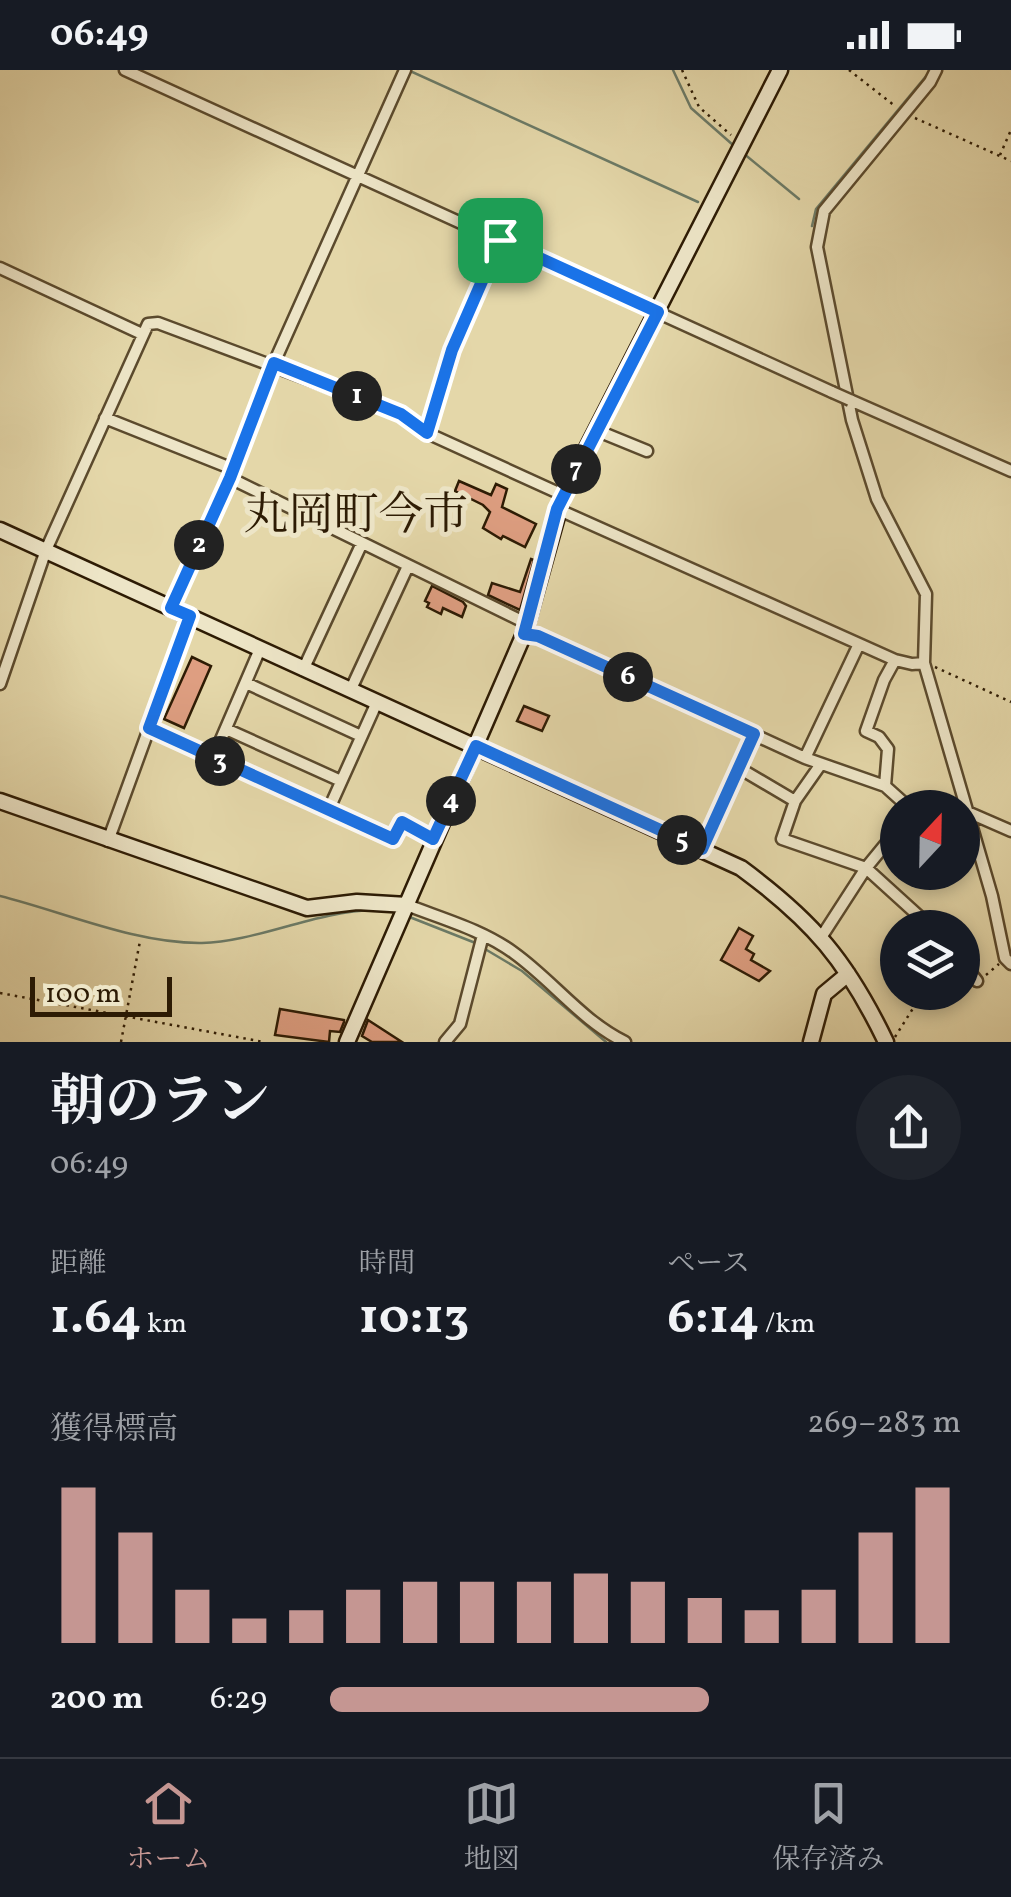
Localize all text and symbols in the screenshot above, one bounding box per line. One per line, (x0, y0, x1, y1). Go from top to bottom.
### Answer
text: 06:49 (50, 9, 148, 62)
pin (458, 198, 543, 283)
icon: arrive (473, 213, 528, 268)
pin: 1 (332, 371, 382, 421)
text: 1 (351, 376, 363, 415)
pin: 7 (551, 444, 601, 494)
text: 7 (569, 449, 583, 488)
district label: 丸岡町今市 (243, 486, 469, 549)
pin: 2 (174, 520, 224, 570)
text: 2 (192, 525, 206, 564)
pin: 6 (603, 652, 653, 702)
text: 6 (620, 657, 636, 696)
pin: 3 (195, 736, 245, 786)
text: 3 (213, 741, 227, 780)
pin: 4 (426, 776, 476, 826)
text: 4 (443, 781, 459, 820)
north arrow (880, 790, 980, 890)
map controls (880, 790, 980, 1010)
pin: 5 (657, 815, 707, 865)
text: 5 (675, 820, 689, 859)
button: layers (880, 910, 980, 1010)
scale bar (30, 972, 172, 1016)
text: 100 m (45, 975, 120, 1014)
text: 朝のラン (50, 1067, 270, 1143)
button: share (856, 1075, 961, 1180)
text: 06:49 (50, 1143, 128, 1187)
text: 距離 (50, 1245, 106, 1284)
text: 時間 (359, 1245, 415, 1284)
text: ペース (667, 1245, 750, 1284)
text: 1.64 (50, 1284, 141, 1354)
text: 10:13 (359, 1284, 469, 1354)
text: 6:14 (667, 1284, 759, 1354)
text: km (141, 1305, 187, 1344)
text: /km (759, 1305, 815, 1344)
text: 269–283 m (807, 1402, 961, 1446)
text: 獲得標高 (50, 1409, 178, 1453)
text: 200 m (50, 1678, 144, 1722)
text: 6:29 (210, 1678, 267, 1722)
tab: ホーム (126, 1776, 211, 1880)
tab: 地図 (463, 1776, 520, 1880)
tab: 保存済み (772, 1776, 885, 1880)

